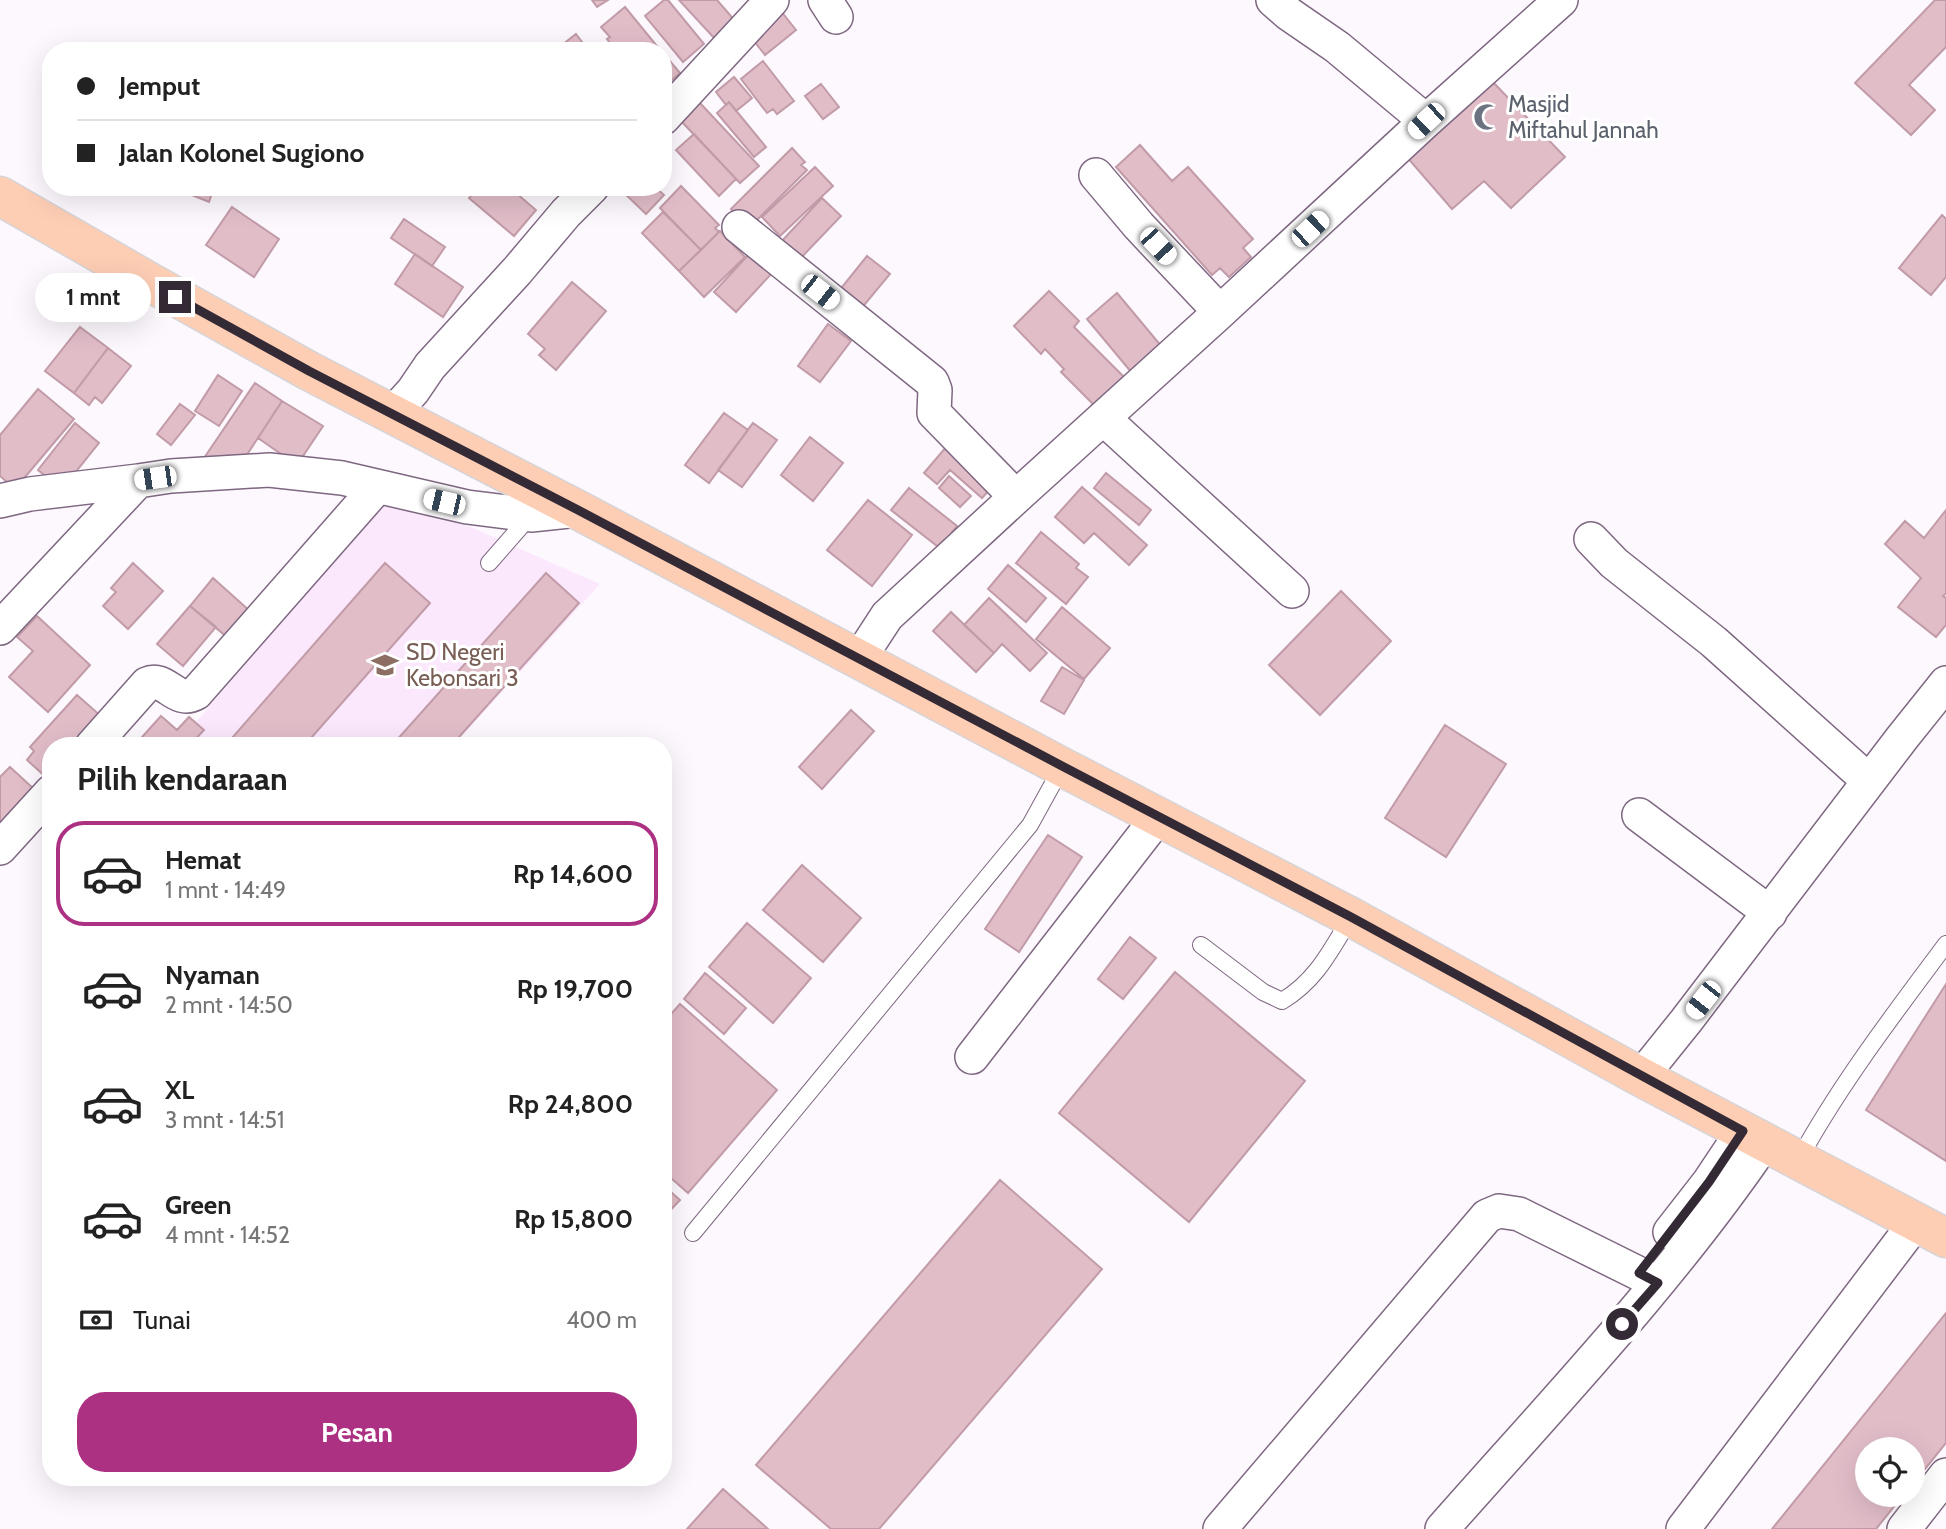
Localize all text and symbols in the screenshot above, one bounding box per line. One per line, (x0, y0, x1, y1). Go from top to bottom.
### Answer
text: Jemput (119, 70, 200, 102)
place label: Masjid Miftahul Jannah (1508, 90, 1659, 144)
car (1404, 99, 1449, 143)
mosque icon: Masjid Miftahul Jannah (1472, 102, 1502, 132)
text: Jalan Kolonel Sugiono (119, 137, 364, 169)
car (1288, 207, 1333, 251)
car (1136, 223, 1181, 269)
car (797, 271, 844, 313)
callout: 1 mnt (35, 272, 150, 322)
route end (159, 281, 191, 313)
text: 1 mnt (66, 283, 120, 311)
car (133, 465, 178, 491)
car (422, 487, 467, 517)
place label: SD Negeri Kebonsari 3 (406, 638, 519, 692)
school or university icon: SD Negeri Kebonsari 3 (370, 650, 400, 680)
text: Pilih kendaraan (77, 759, 288, 798)
icon: car (81, 842, 144, 905)
text: Hemat (165, 844, 241, 876)
text: Rp 14,600 (513, 858, 633, 890)
text: 1 mnt · 14:49 (165, 876, 286, 904)
icon: car (81, 957, 144, 1020)
text: Nyaman (165, 959, 260, 991)
text: Rp 19,700 (517, 973, 633, 1005)
car (1682, 977, 1725, 1023)
text: 2 mnt · 14:50 (165, 991, 293, 1019)
icon: car (81, 1072, 144, 1135)
text: XL (165, 1074, 194, 1106)
text: Rp 24,800 (508, 1088, 633, 1120)
text: 3 mnt · 14:51 (165, 1106, 285, 1134)
icon: car (81, 1187, 144, 1250)
text: Green (165, 1189, 232, 1221)
text: Rp 15,800 (514, 1203, 633, 1235)
text: 4 mnt · 14:52 (165, 1221, 290, 1249)
icon: cash (77, 1301, 115, 1339)
text: Tunai (133, 1304, 191, 1336)
text: 400 m (566, 1306, 637, 1334)
route start (1606, 1308, 1638, 1340)
button: Pesan (77, 1392, 637, 1472)
map controls (1855, 1437, 1925, 1507)
button: locate (1855, 1437, 1925, 1507)

